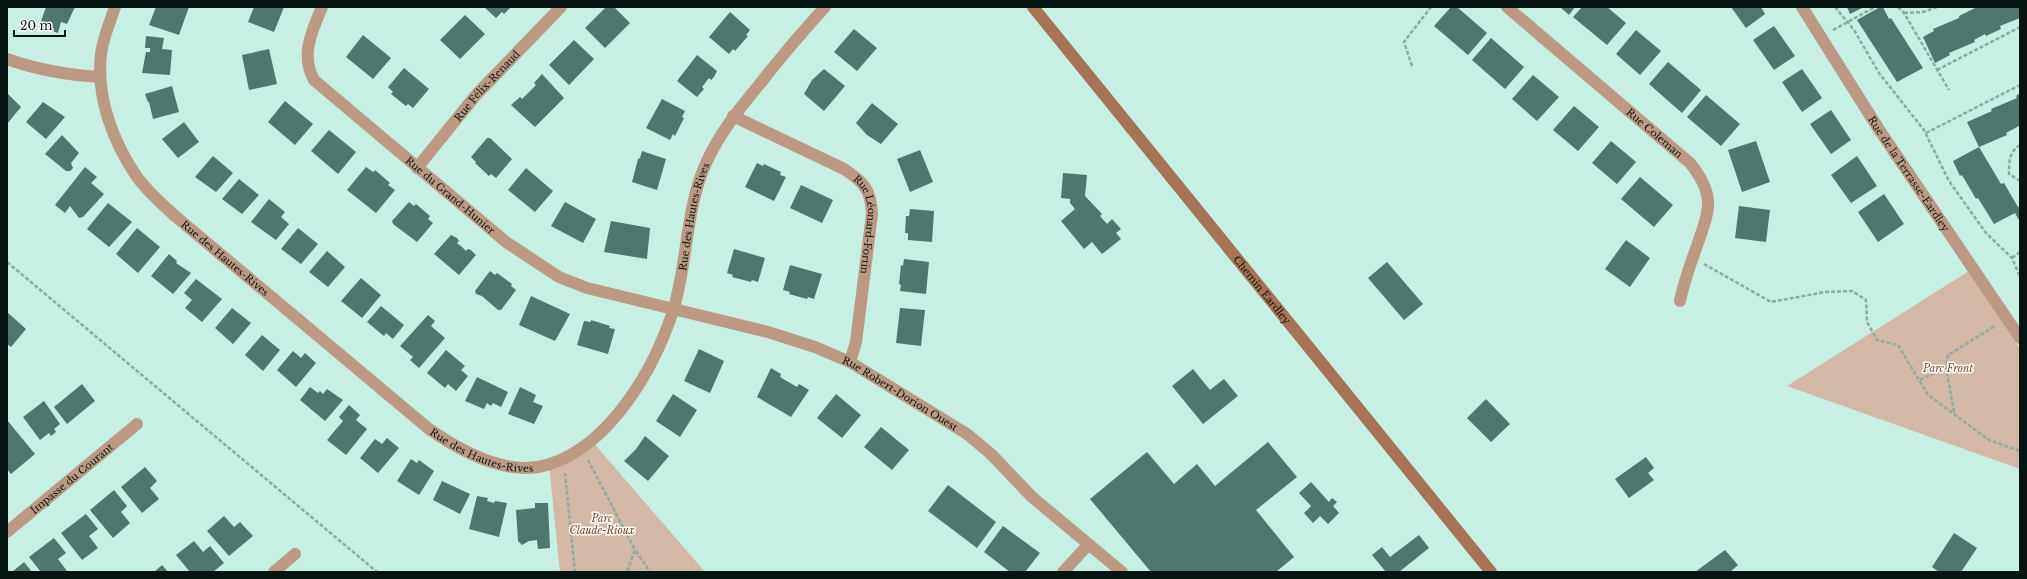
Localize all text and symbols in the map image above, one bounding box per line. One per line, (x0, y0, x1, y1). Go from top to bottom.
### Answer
scale bar (14, 12, 65, 38)
text: 20 m (20, 18, 52, 33)
street label: Rue Félix-Renaud (451, 48, 523, 124)
street label: Rue Coleman (1623, 106, 1685, 161)
street label: Rue de la Terrasse-Eardley (1865, 114, 1952, 235)
street label: Rue du Grand-Hunier (403, 154, 498, 237)
street label: Rue des Hautes-Rives (676, 160, 713, 272)
street label: Rue Léonard-Fortin (851, 172, 878, 275)
street label: Rue des Hautes-Rives (178, 218, 272, 299)
street label: Chemin Eardley (1230, 253, 1294, 327)
street label: Rue Robert-Dorion Ouest (840, 354, 960, 434)
park label: Parc Front (1922, 362, 1973, 375)
street label: Rue des Hautes-Rives (427, 426, 534, 475)
street label: Impasse du Courant (28, 440, 116, 517)
park label: Parc Claude-Rioux (570, 512, 635, 537)

